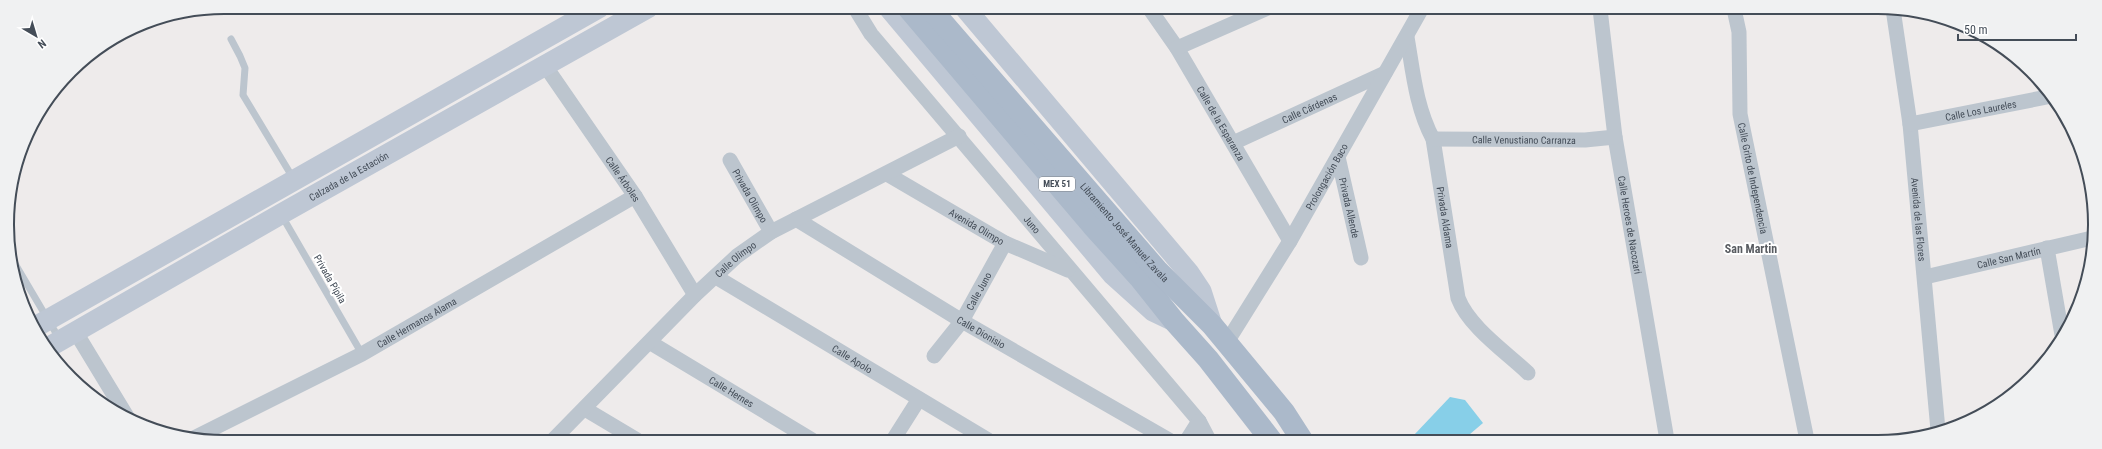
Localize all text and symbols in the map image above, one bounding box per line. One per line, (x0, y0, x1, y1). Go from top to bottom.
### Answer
north arrow (16, 16, 56, 56)
scale bar (1958, 16, 2076, 42)
text: 50 m (1964, 23, 1988, 37)
text: N (35, 36, 49, 51)
street label: Calle de la Esparanza (1195, 84, 1247, 163)
street label: Calle Cárdenas (1280, 90, 1339, 125)
street label: Calle Los Laureles (1944, 98, 2018, 122)
street label: Calle Grito de Independencia (1736, 122, 1770, 235)
street label: Calle Venustiano Carranza (1472, 134, 1576, 145)
street label: Prolongación Baco (1303, 142, 1350, 212)
street label: Calzada de la Estación (307, 149, 390, 203)
street label: Calle Árboles (604, 154, 643, 204)
street label: Privada Olimpo (731, 167, 770, 224)
street label: Calle Heroes de Nacozari (1616, 175, 1644, 275)
street label: Privada Allende (1337, 176, 1362, 239)
road number: MEX 51 (1039, 177, 1075, 191)
street label: Avenida de las Flores (1909, 177, 1928, 262)
street label: Libramiento José Manuel Zavala (1078, 180, 1171, 284)
street label: Privada Aldama (1435, 186, 1456, 249)
street label: Avenida Olimpo (947, 206, 1006, 247)
street label: Juno (1022, 213, 1043, 235)
street label: Calle Olimpo (712, 239, 758, 279)
district label: San Martin (1725, 242, 1777, 256)
street label: Calle San Martín (1976, 245, 2042, 270)
street label: Privada Pípila (312, 253, 348, 305)
street label: Calle Juno (964, 270, 993, 312)
street label: Calle Hermanos Alama (375, 295, 458, 350)
street label: Calle Dionisio (955, 314, 1007, 350)
street label: Calle Apolo (830, 342, 875, 375)
street label: Calle Hernes (707, 374, 756, 409)

